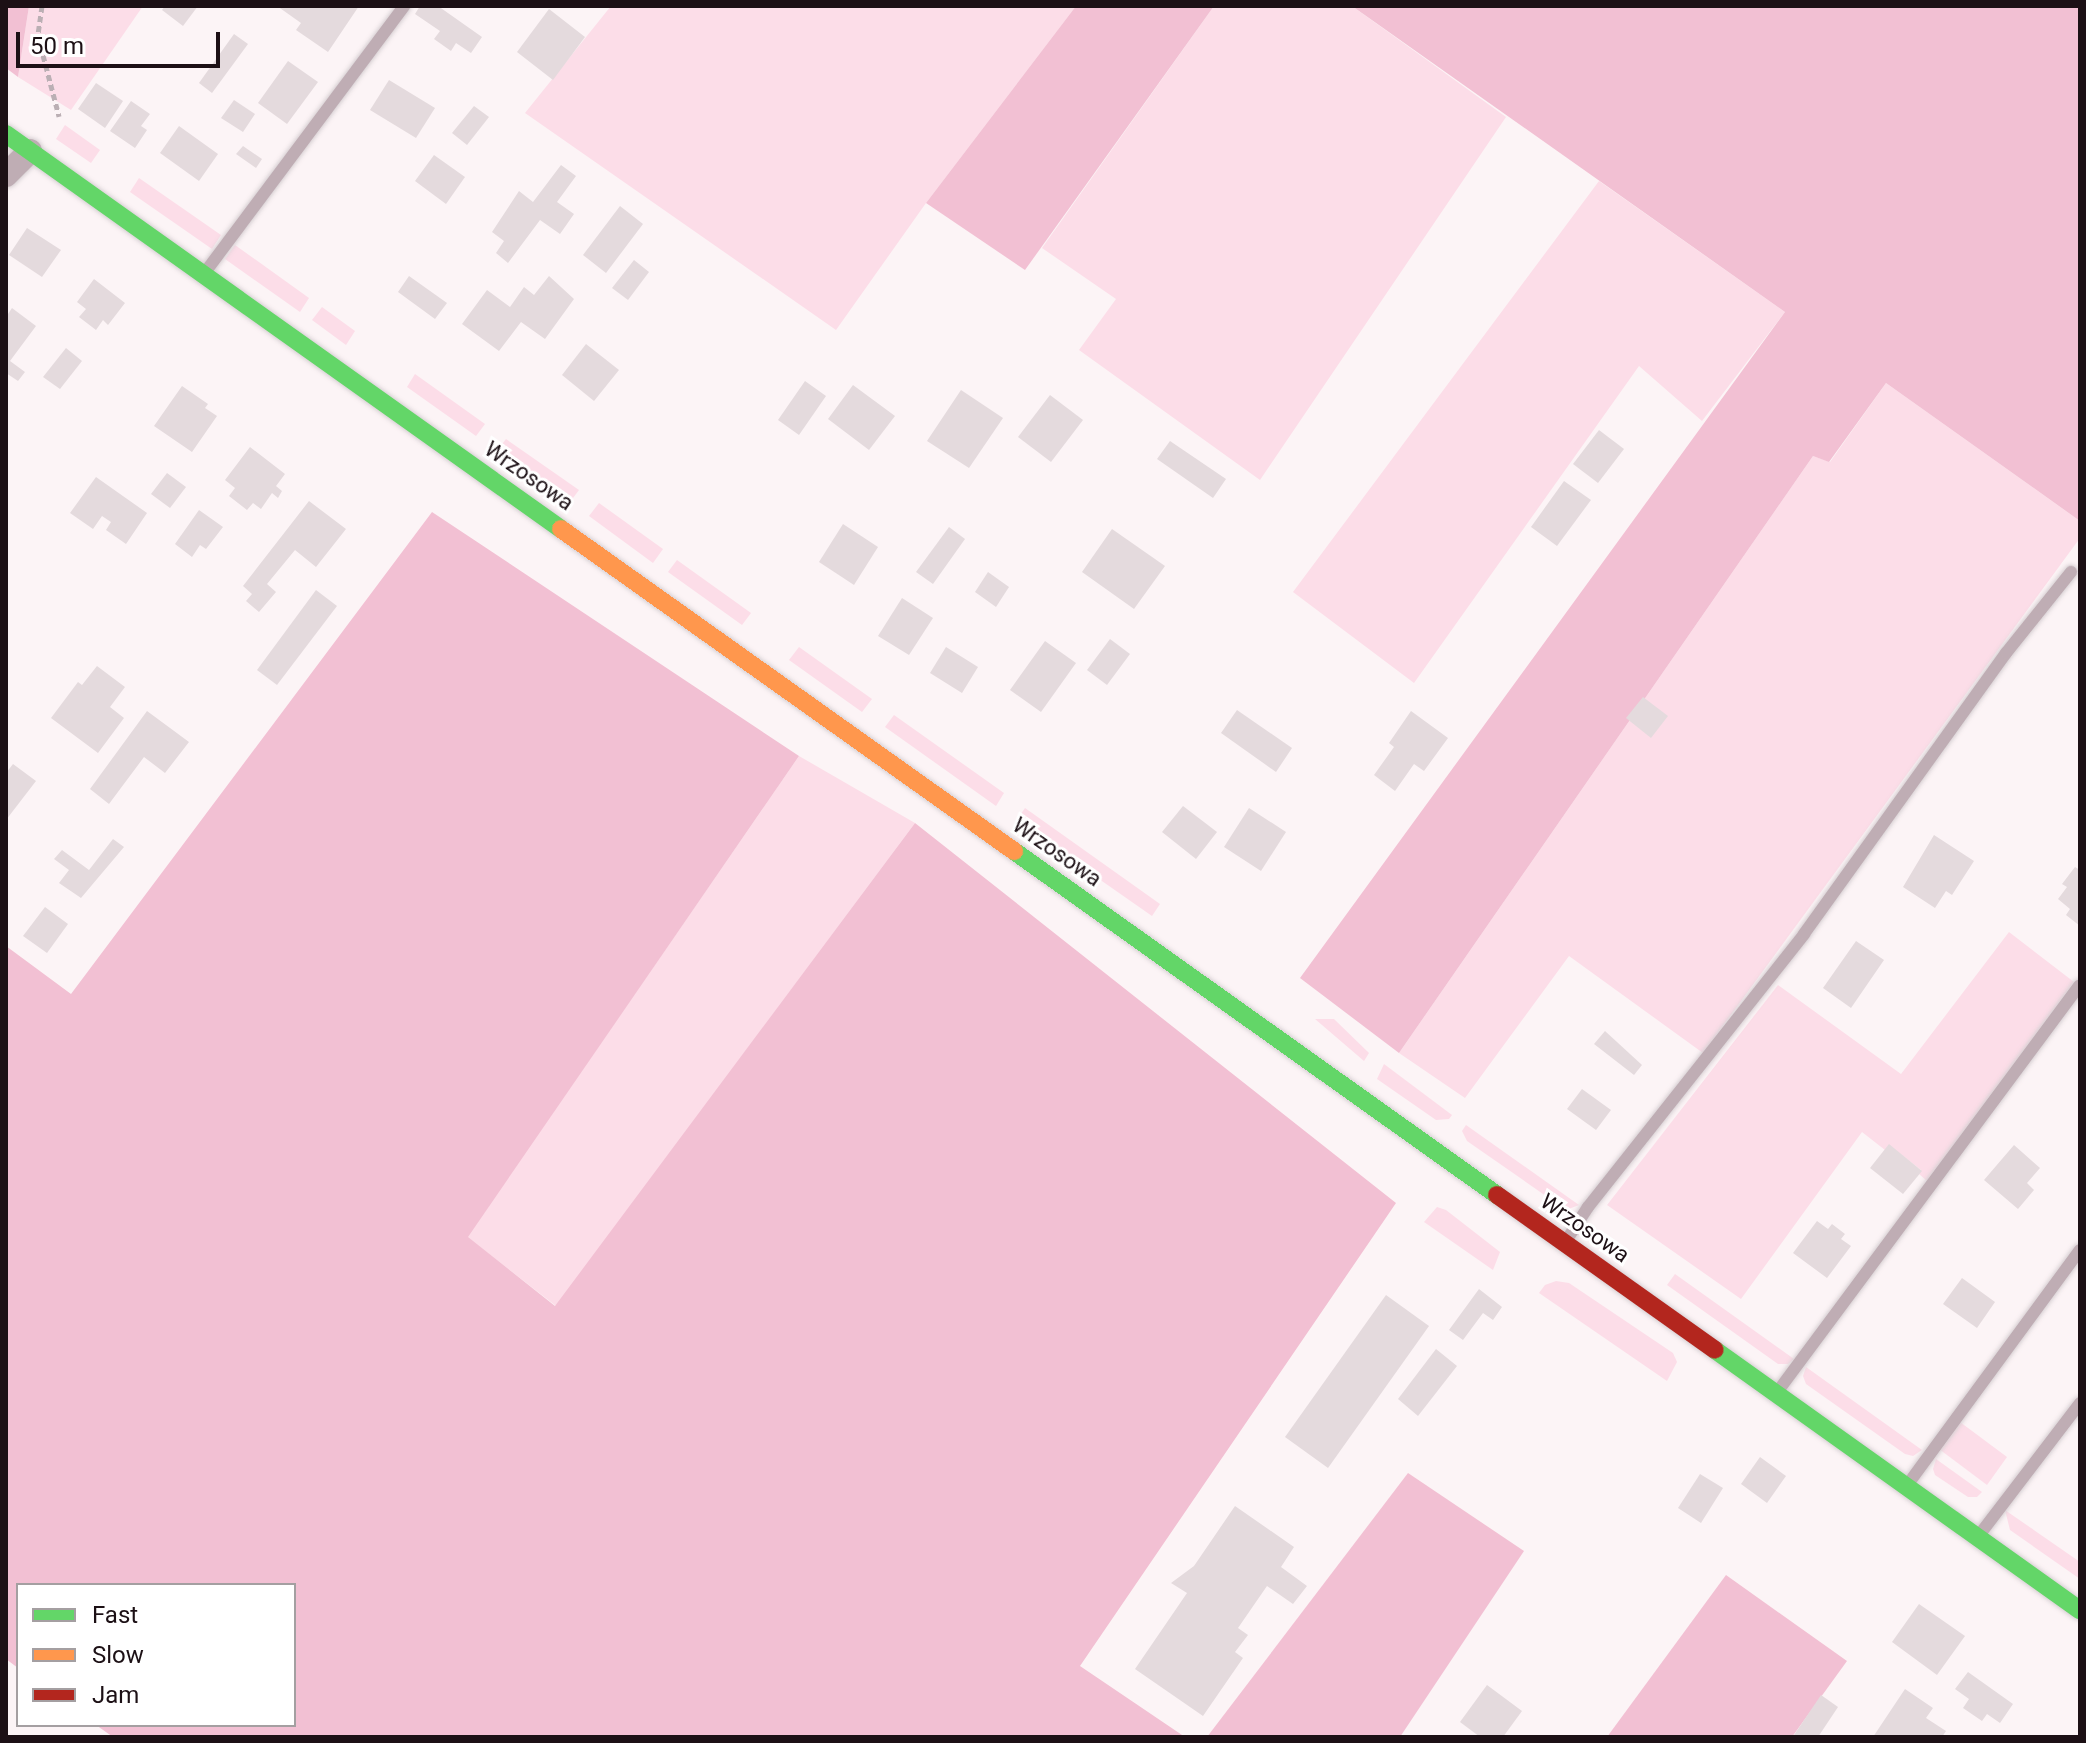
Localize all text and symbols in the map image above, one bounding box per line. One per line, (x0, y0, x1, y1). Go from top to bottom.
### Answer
scale bar (20, 16, 224, 66)
text: 50 m (30, 32, 84, 60)
street label: Wrzosowa (479, 436, 579, 516)
street label: Wrzosowa (1007, 812, 1107, 892)
street label: Wrzosowa (1535, 1188, 1635, 1268)
legend (16, 1583, 296, 1727)
text: Fast (92, 1601, 138, 1629)
text: Slow (92, 1641, 144, 1669)
text: Jam (92, 1681, 139, 1709)

